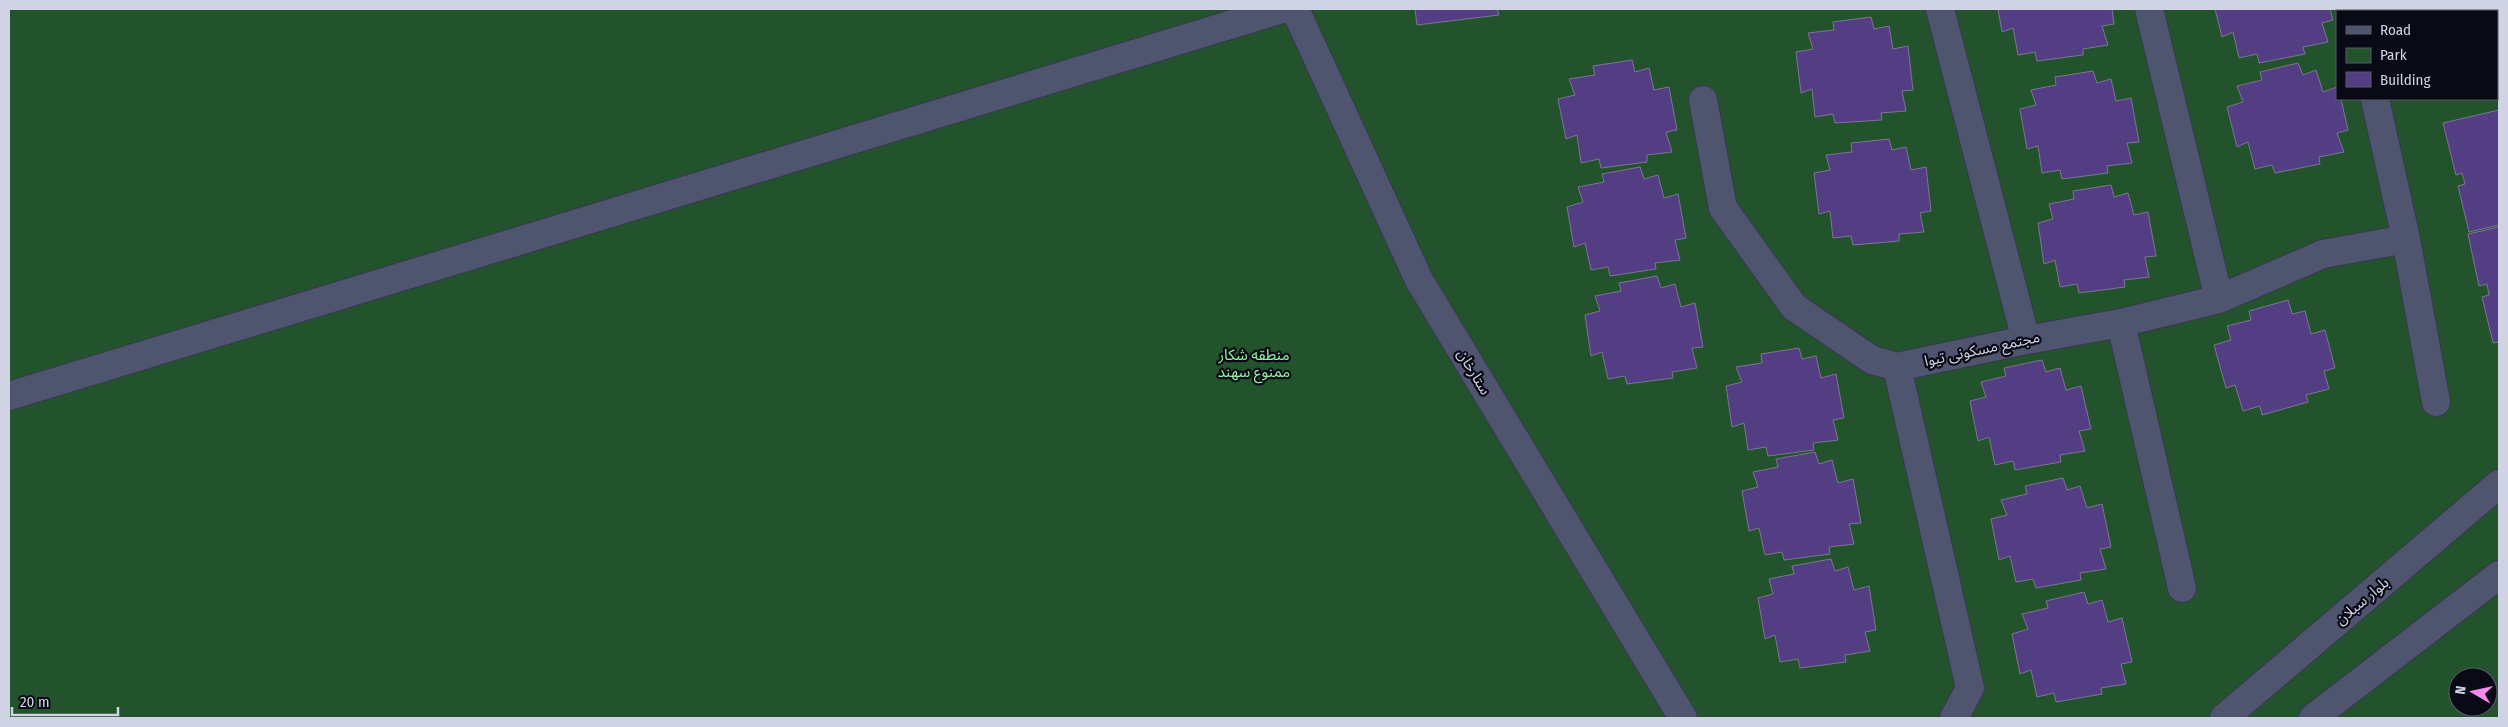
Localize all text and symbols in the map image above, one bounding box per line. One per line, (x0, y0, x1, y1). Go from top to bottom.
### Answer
legend (2336, 10, 2498, 100)
text: Road (2380, 21, 2411, 39)
text: Park (2380, 46, 2407, 64)
text: Building (2380, 71, 2431, 89)
street label: مجتمع مسکونی تیوا (1922, 328, 2042, 373)
park label: منطقه شکار ممنوع سهند (1217, 346, 1290, 384)
street label: ستارخان (1453, 346, 1495, 398)
street label: بلوار سبلان (2332, 573, 2392, 629)
north arrow (2448, 667, 2498, 717)
scale bar (12, 684, 119, 716)
text: N (2452, 685, 2470, 696)
text: 20 m (20, 693, 50, 711)

